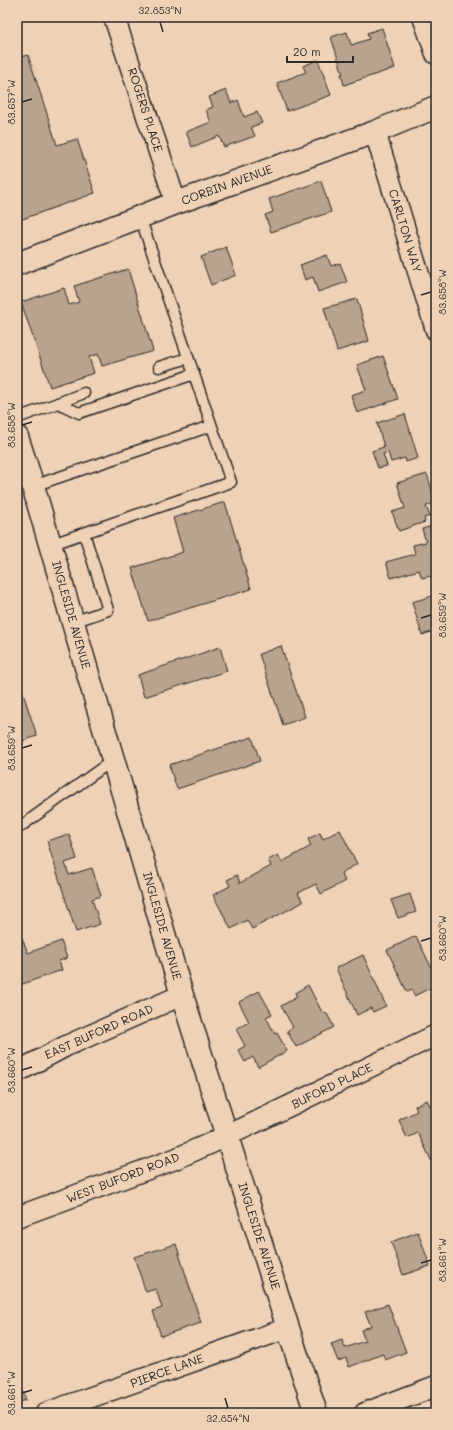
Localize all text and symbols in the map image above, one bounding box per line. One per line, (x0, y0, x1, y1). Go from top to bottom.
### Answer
text: 32.853°N (138, 3, 182, 17)
scale bar (287, 38, 353, 64)
text: 20 m (293, 43, 321, 59)
street label: ROGERS PLACE (125, 65, 167, 154)
text: 83.657°W (4, 79, 18, 124)
street label: CORBIN AVENUE (179, 160, 275, 208)
street label: CARLTON WAY (386, 187, 426, 275)
text: 83.658°W (435, 269, 449, 315)
text: 83.658°W (4, 402, 18, 448)
street label: INGLESIDE AVENUE (49, 559, 95, 671)
text: 83.659°W (435, 592, 449, 638)
text: 83.659°W (4, 725, 18, 771)
street label: INGLESIDE AVENUE (140, 870, 186, 982)
text: 83.660°W (435, 915, 449, 961)
street label: EAST BUFORD ROAD (42, 1000, 156, 1062)
text: 83.660°W (4, 1047, 18, 1093)
street label: BUFORD PLACE (288, 1059, 375, 1112)
street label: WEST BUFORD ROAD (64, 1148, 181, 1206)
street label: INGLESIDE AVENUE (235, 1180, 285, 1292)
text: 83.661°W (435, 1238, 449, 1282)
street label: PIERCE LANE (128, 1349, 206, 1391)
text: 83.661°W (4, 1371, 18, 1415)
text: 32.854°N (206, 1411, 250, 1425)

